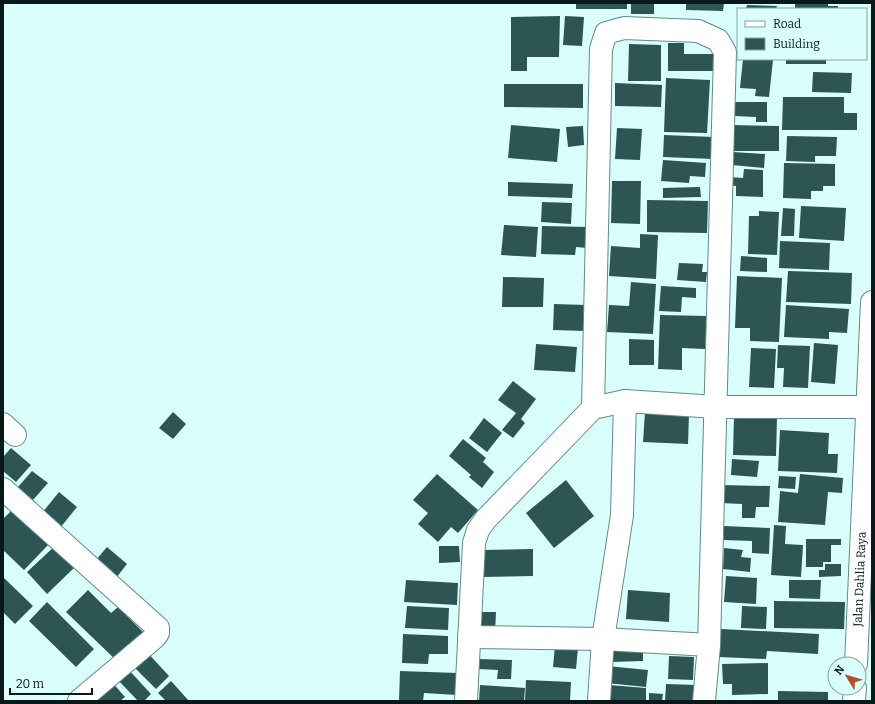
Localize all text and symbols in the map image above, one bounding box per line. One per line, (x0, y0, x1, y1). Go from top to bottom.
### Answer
legend (737, 8, 867, 60)
text: Road (773, 17, 801, 31)
text: Building (773, 37, 820, 51)
street label: Jalan Dahlia Raya (851, 531, 869, 628)
north arrow (827, 656, 867, 696)
text: N (832, 662, 848, 678)
scale bar (10, 670, 92, 696)
text: 20 m (16, 677, 45, 691)

